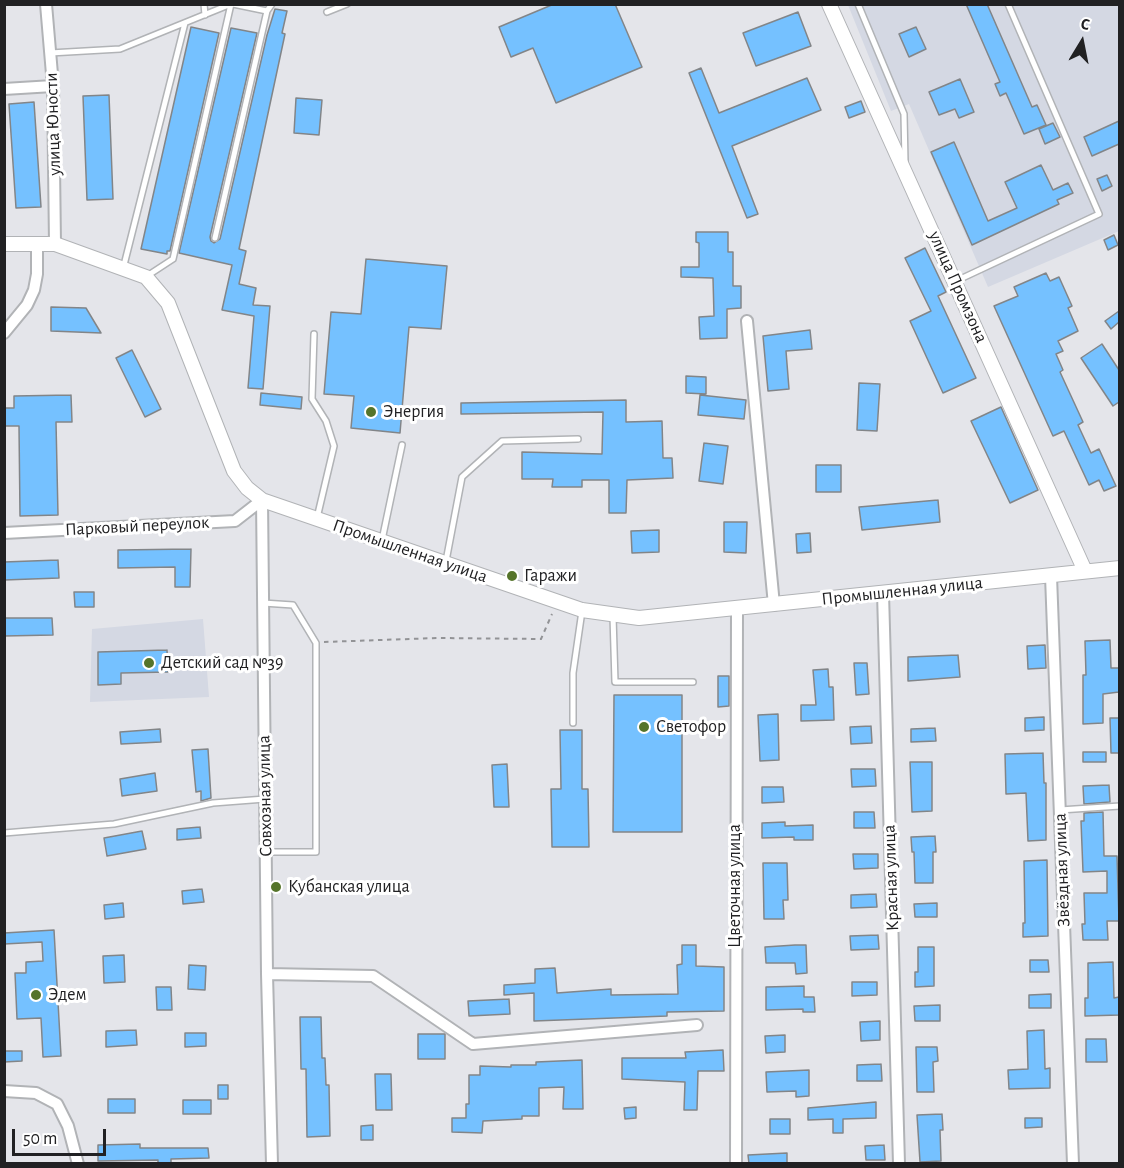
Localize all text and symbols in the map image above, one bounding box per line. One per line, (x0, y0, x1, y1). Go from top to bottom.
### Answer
north arrow (1052, 12, 1112, 72)
text: С (1079, 16, 1091, 33)
street label: улица Юности (40, 72, 66, 176)
street label: улица Промзона (924, 228, 992, 346)
place label: Энергия (383, 401, 444, 423)
marker: Энергия (364, 405, 378, 419)
street label: Парковый переулок (64, 511, 210, 541)
street label: Промышленная улица (330, 514, 490, 588)
place label: Гаражи (524, 565, 577, 587)
marker: Гаражи (505, 569, 519, 583)
street label: Промышленная улица (820, 572, 984, 610)
place label: Детский сад №39 (161, 652, 283, 674)
marker: Детский сад №39 (142, 656, 156, 670)
place label: Светофор (656, 716, 726, 738)
marker: Светофор (637, 720, 651, 734)
street label: Совхозная улица (253, 735, 277, 857)
street label: Звёздная улица (1049, 813, 1075, 927)
street label: Цветочная улица (724, 824, 746, 948)
street label: Красная улица (878, 824, 904, 932)
place label: Кубанская улица (288, 876, 410, 898)
marker: Кубанская улица (269, 880, 283, 894)
place label: Эдем (48, 984, 87, 1006)
marker: Эдем (29, 988, 43, 1002)
scale bar (15, 1117, 110, 1155)
text: 50 m (23, 1130, 57, 1148)

